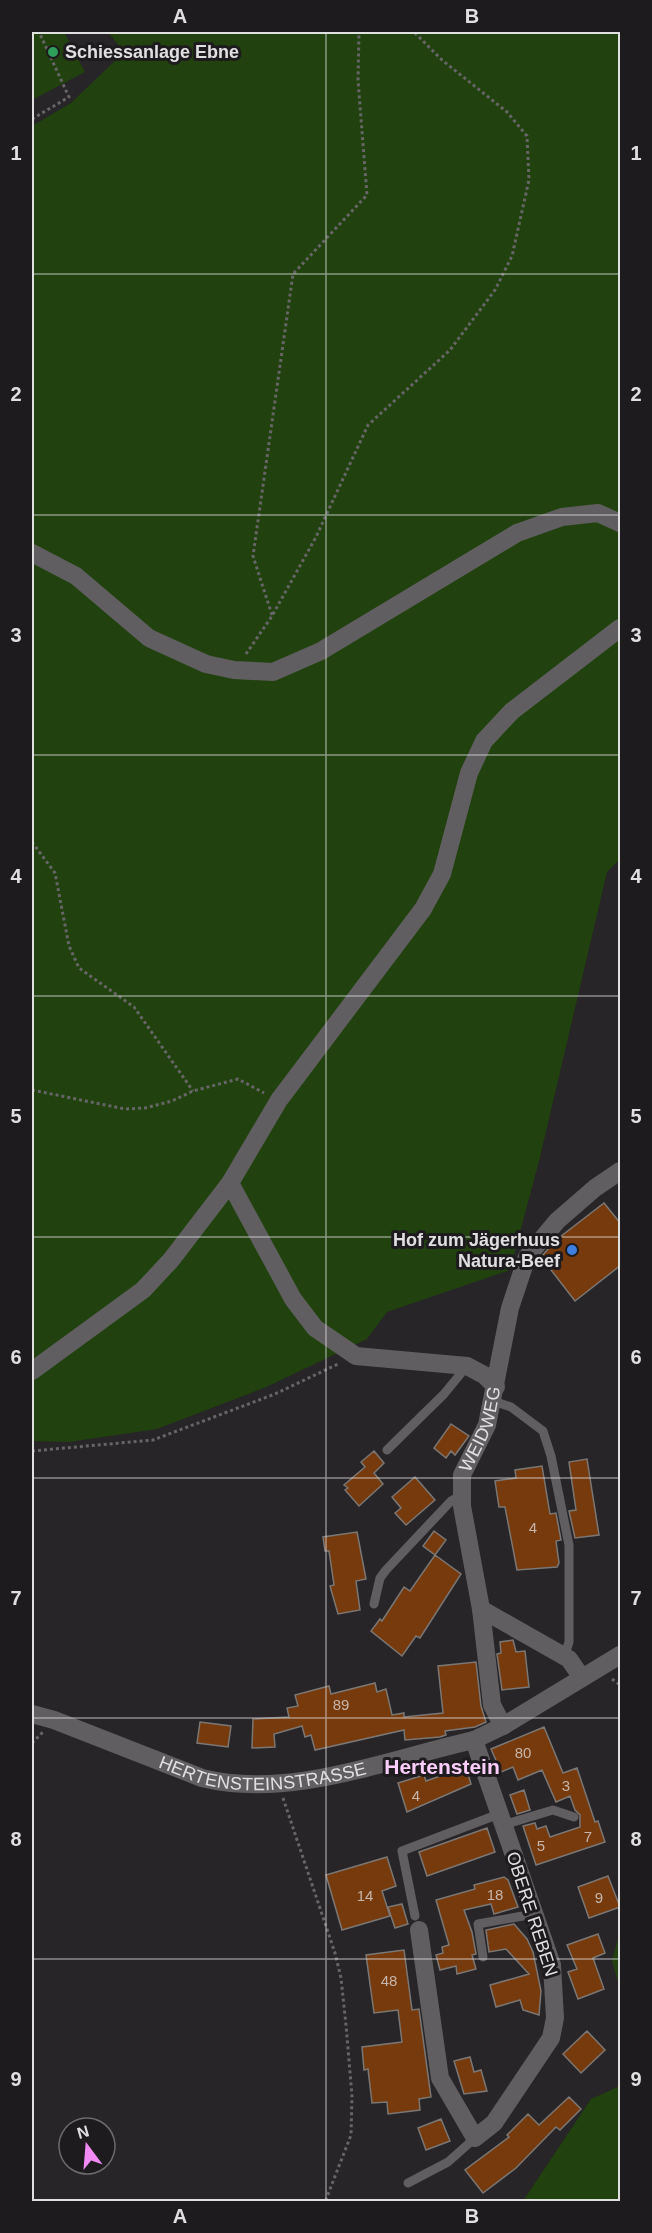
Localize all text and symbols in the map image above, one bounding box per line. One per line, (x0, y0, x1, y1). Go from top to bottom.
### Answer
text: A (173, 5, 187, 27)
text: B (465, 5, 479, 27)
place label: Schiessanlage Ebne (65, 42, 239, 62)
marker: Schiessanlage Ebne (46, 45, 60, 59)
text: 1 (10, 142, 22, 164)
text: 1 (630, 142, 642, 164)
text: 2 (10, 383, 22, 405)
text: 2 (630, 383, 642, 405)
text: 3 (10, 624, 22, 646)
text: 3 (630, 624, 642, 646)
text: 4 (10, 865, 22, 887)
text: 4 (630, 865, 642, 887)
text: 5 (10, 1105, 22, 1127)
text: 5 (630, 1105, 642, 1127)
place label: Hof zum Jägerhuus Natura-Beef (393, 1230, 561, 1271)
marker: Hof zum Jägerhuus Natura-Beef (565, 1243, 579, 1257)
text: 6 (10, 1346, 22, 1368)
text: 6 (630, 1346, 642, 1368)
street label: WEIDWEG (455, 1385, 504, 1475)
house number: 4 (529, 1519, 537, 1536)
text: 7 (10, 1587, 22, 1609)
text: 7 (630, 1587, 642, 1609)
house number: 89 (333, 1696, 349, 1713)
house number: 80 (515, 1744, 531, 1761)
street label: HERTENSTEINSTRASSE (156, 1752, 368, 1794)
district label: Hertenstein (384, 1755, 500, 1778)
house number: 3 (562, 1777, 570, 1794)
house number: 4 (412, 1787, 420, 1804)
text: 8 (10, 1828, 22, 1850)
house number: 7 (584, 1828, 592, 1845)
text: 8 (630, 1828, 642, 1850)
house number: 5 (537, 1837, 545, 1854)
street label: OBERE REBEN (502, 1849, 562, 1979)
house number: 18 (487, 1886, 503, 1903)
house number: 14 (357, 1887, 373, 1904)
house number: 9 (595, 1889, 603, 1906)
house number: 48 (381, 1972, 397, 1989)
text: 9 (10, 2068, 22, 2090)
text: 9 (630, 2068, 642, 2090)
north arrow (57, 2116, 117, 2176)
text: N (75, 2122, 91, 2142)
text: A (173, 2205, 187, 2227)
text: B (465, 2205, 479, 2227)

